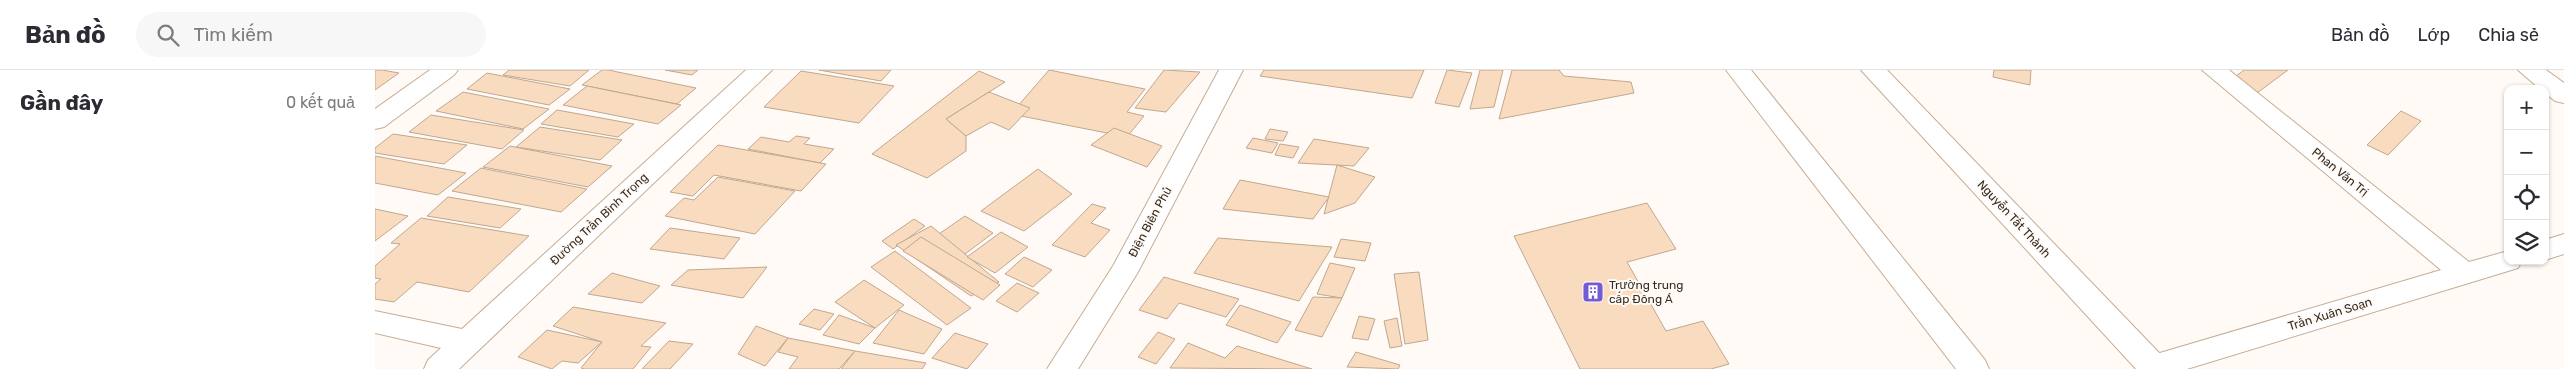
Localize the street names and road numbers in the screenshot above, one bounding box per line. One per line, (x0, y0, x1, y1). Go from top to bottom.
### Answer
street label: Phan Văn Trị (2309, 145, 2371, 199)
street label: Đường Trần Bình Trọng (547, 170, 651, 268)
street label: Nguyễn Tất Thành (1975, 177, 2054, 261)
street label: Điện Biên Phủ (1126, 184, 1174, 260)
street label: Trần Xuân Soạn (2286, 294, 2374, 333)

